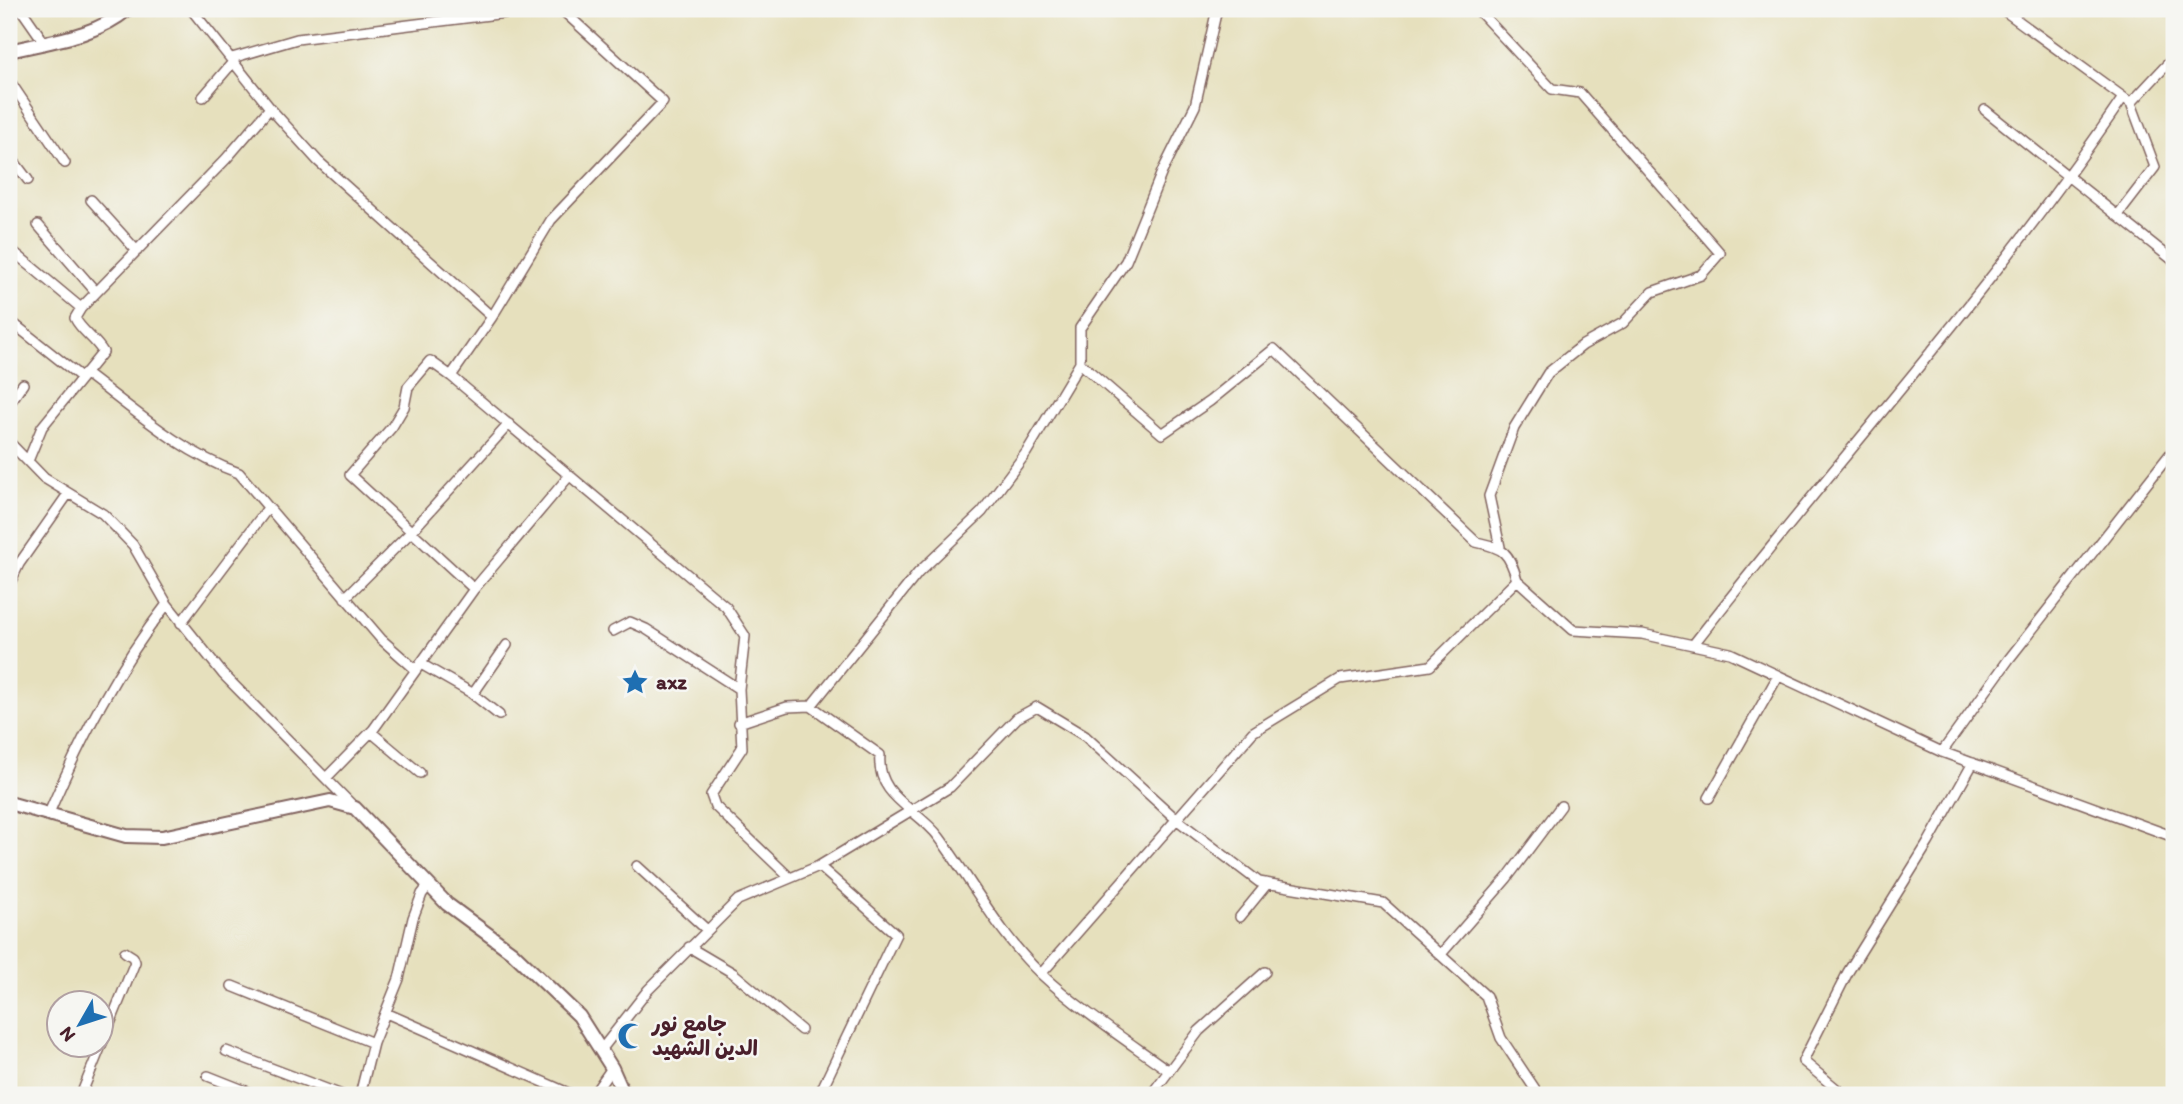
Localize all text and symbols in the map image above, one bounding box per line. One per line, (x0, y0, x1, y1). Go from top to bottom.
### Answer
place icon: axz (620, 667, 650, 697)
place label: axz (656, 669, 687, 694)
north arrow (46, 988, 116, 1058)
place label: جامع نور الدين الشهيد (650, 1011, 758, 1061)
mosque icon: جامع نور الدين الشهيد (616, 1021, 646, 1051)
text: N (54, 1022, 80, 1047)

